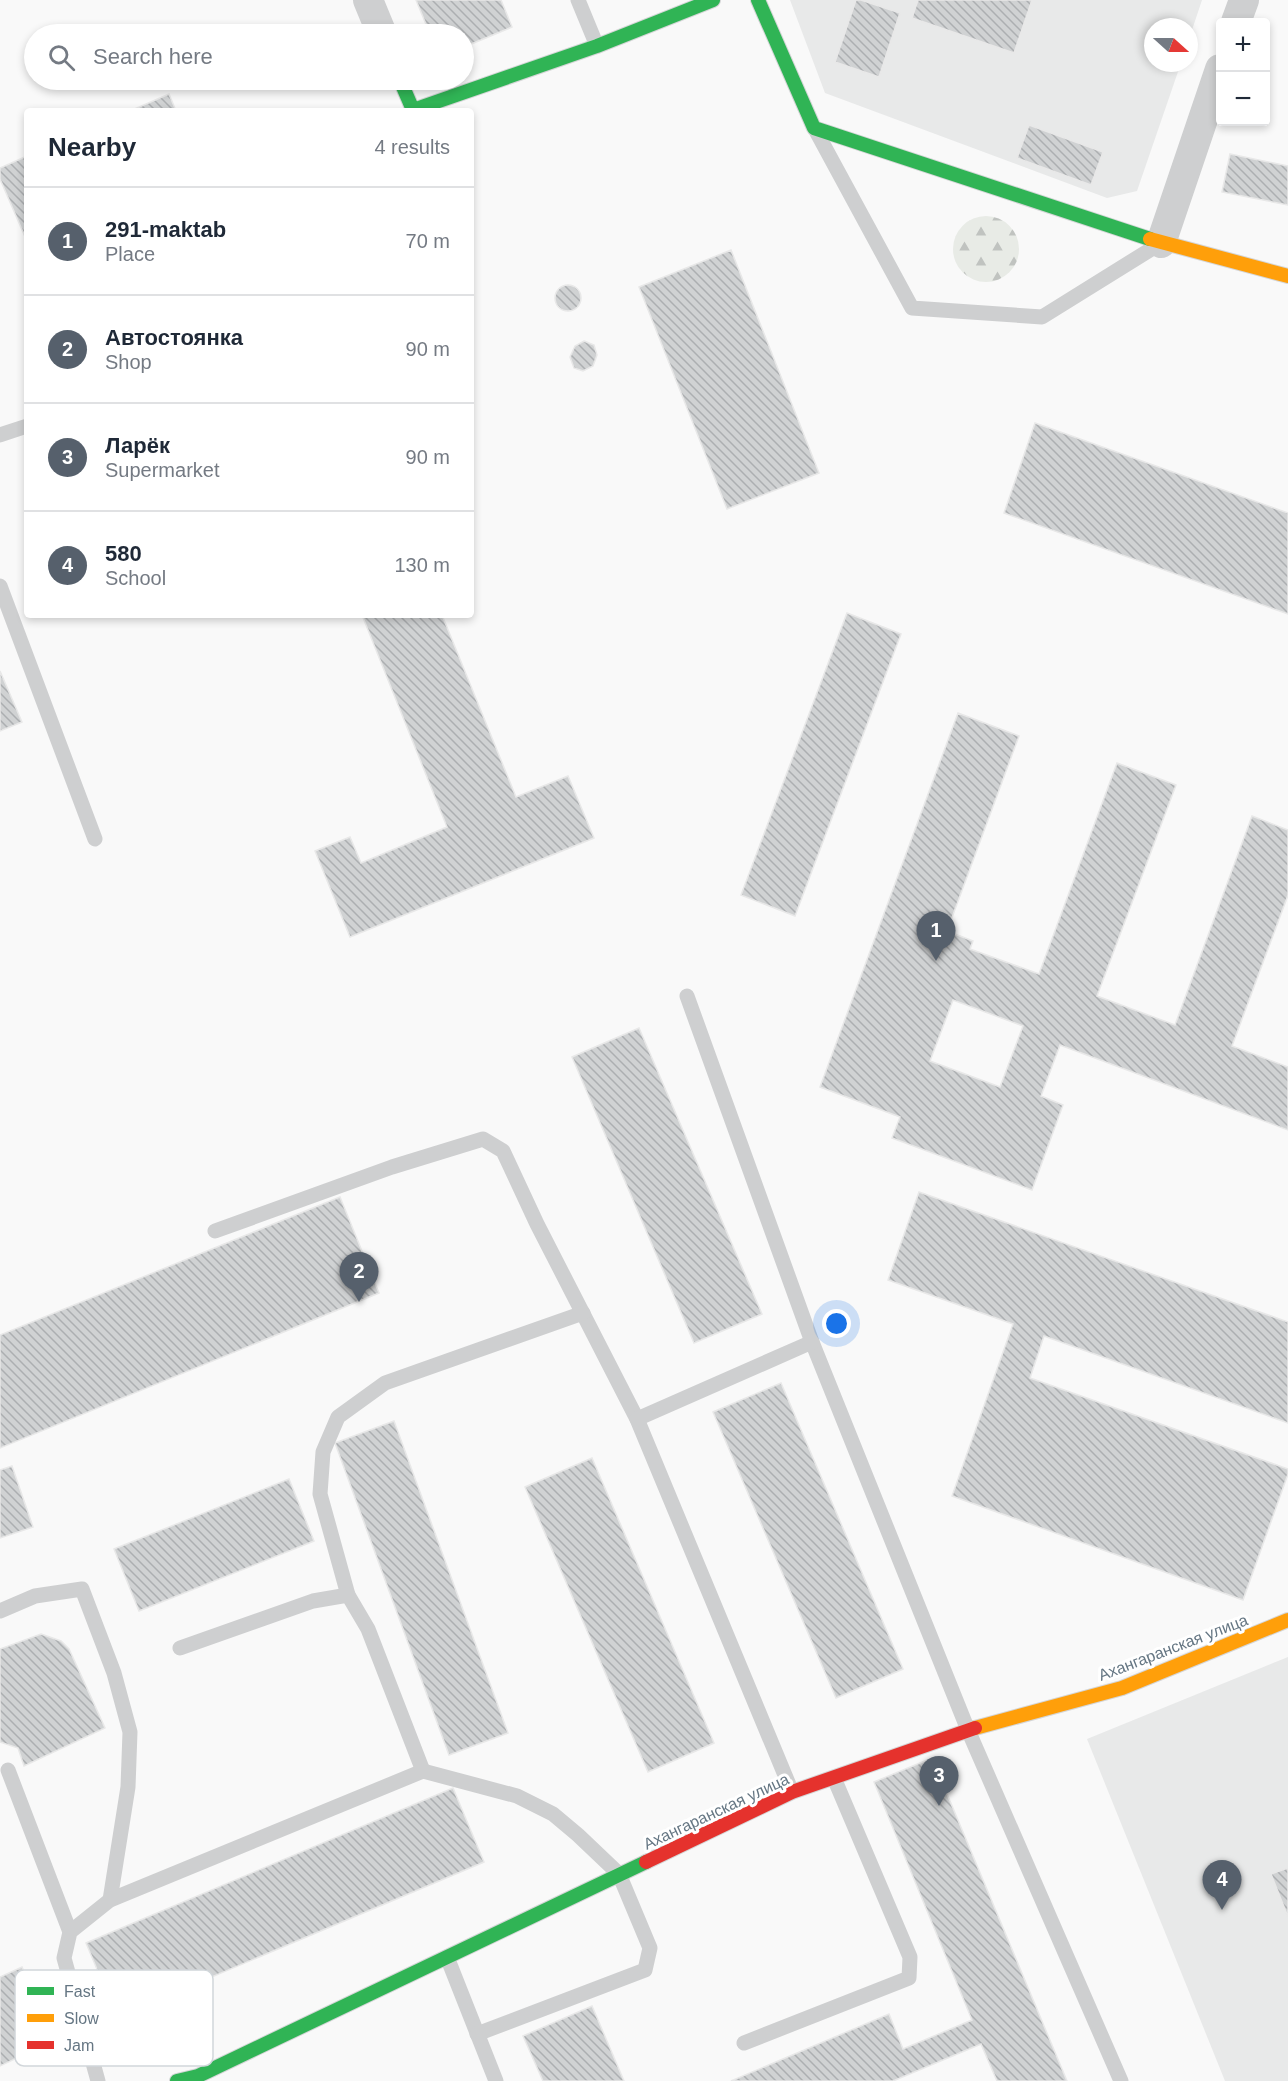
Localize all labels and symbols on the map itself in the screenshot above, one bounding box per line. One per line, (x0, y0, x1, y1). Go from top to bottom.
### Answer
north arrow (1144, 18, 1198, 72)
pin: 1 (916, 912, 956, 961)
pin: 2 (340, 1252, 378, 1302)
your location (822, 1309, 851, 1338)
street label: Ахангаранская улица (1096, 1611, 1250, 1684)
pin: 3 (920, 1756, 958, 1806)
street label: Ахангаранская улица (641, 1770, 792, 1853)
pin: 4 (1202, 1860, 1242, 1910)
legend (15, 1970, 213, 2066)
text: Fast (64, 1983, 96, 2000)
text: Slow (64, 2010, 99, 2027)
text: Jam (64, 2037, 94, 2054)

